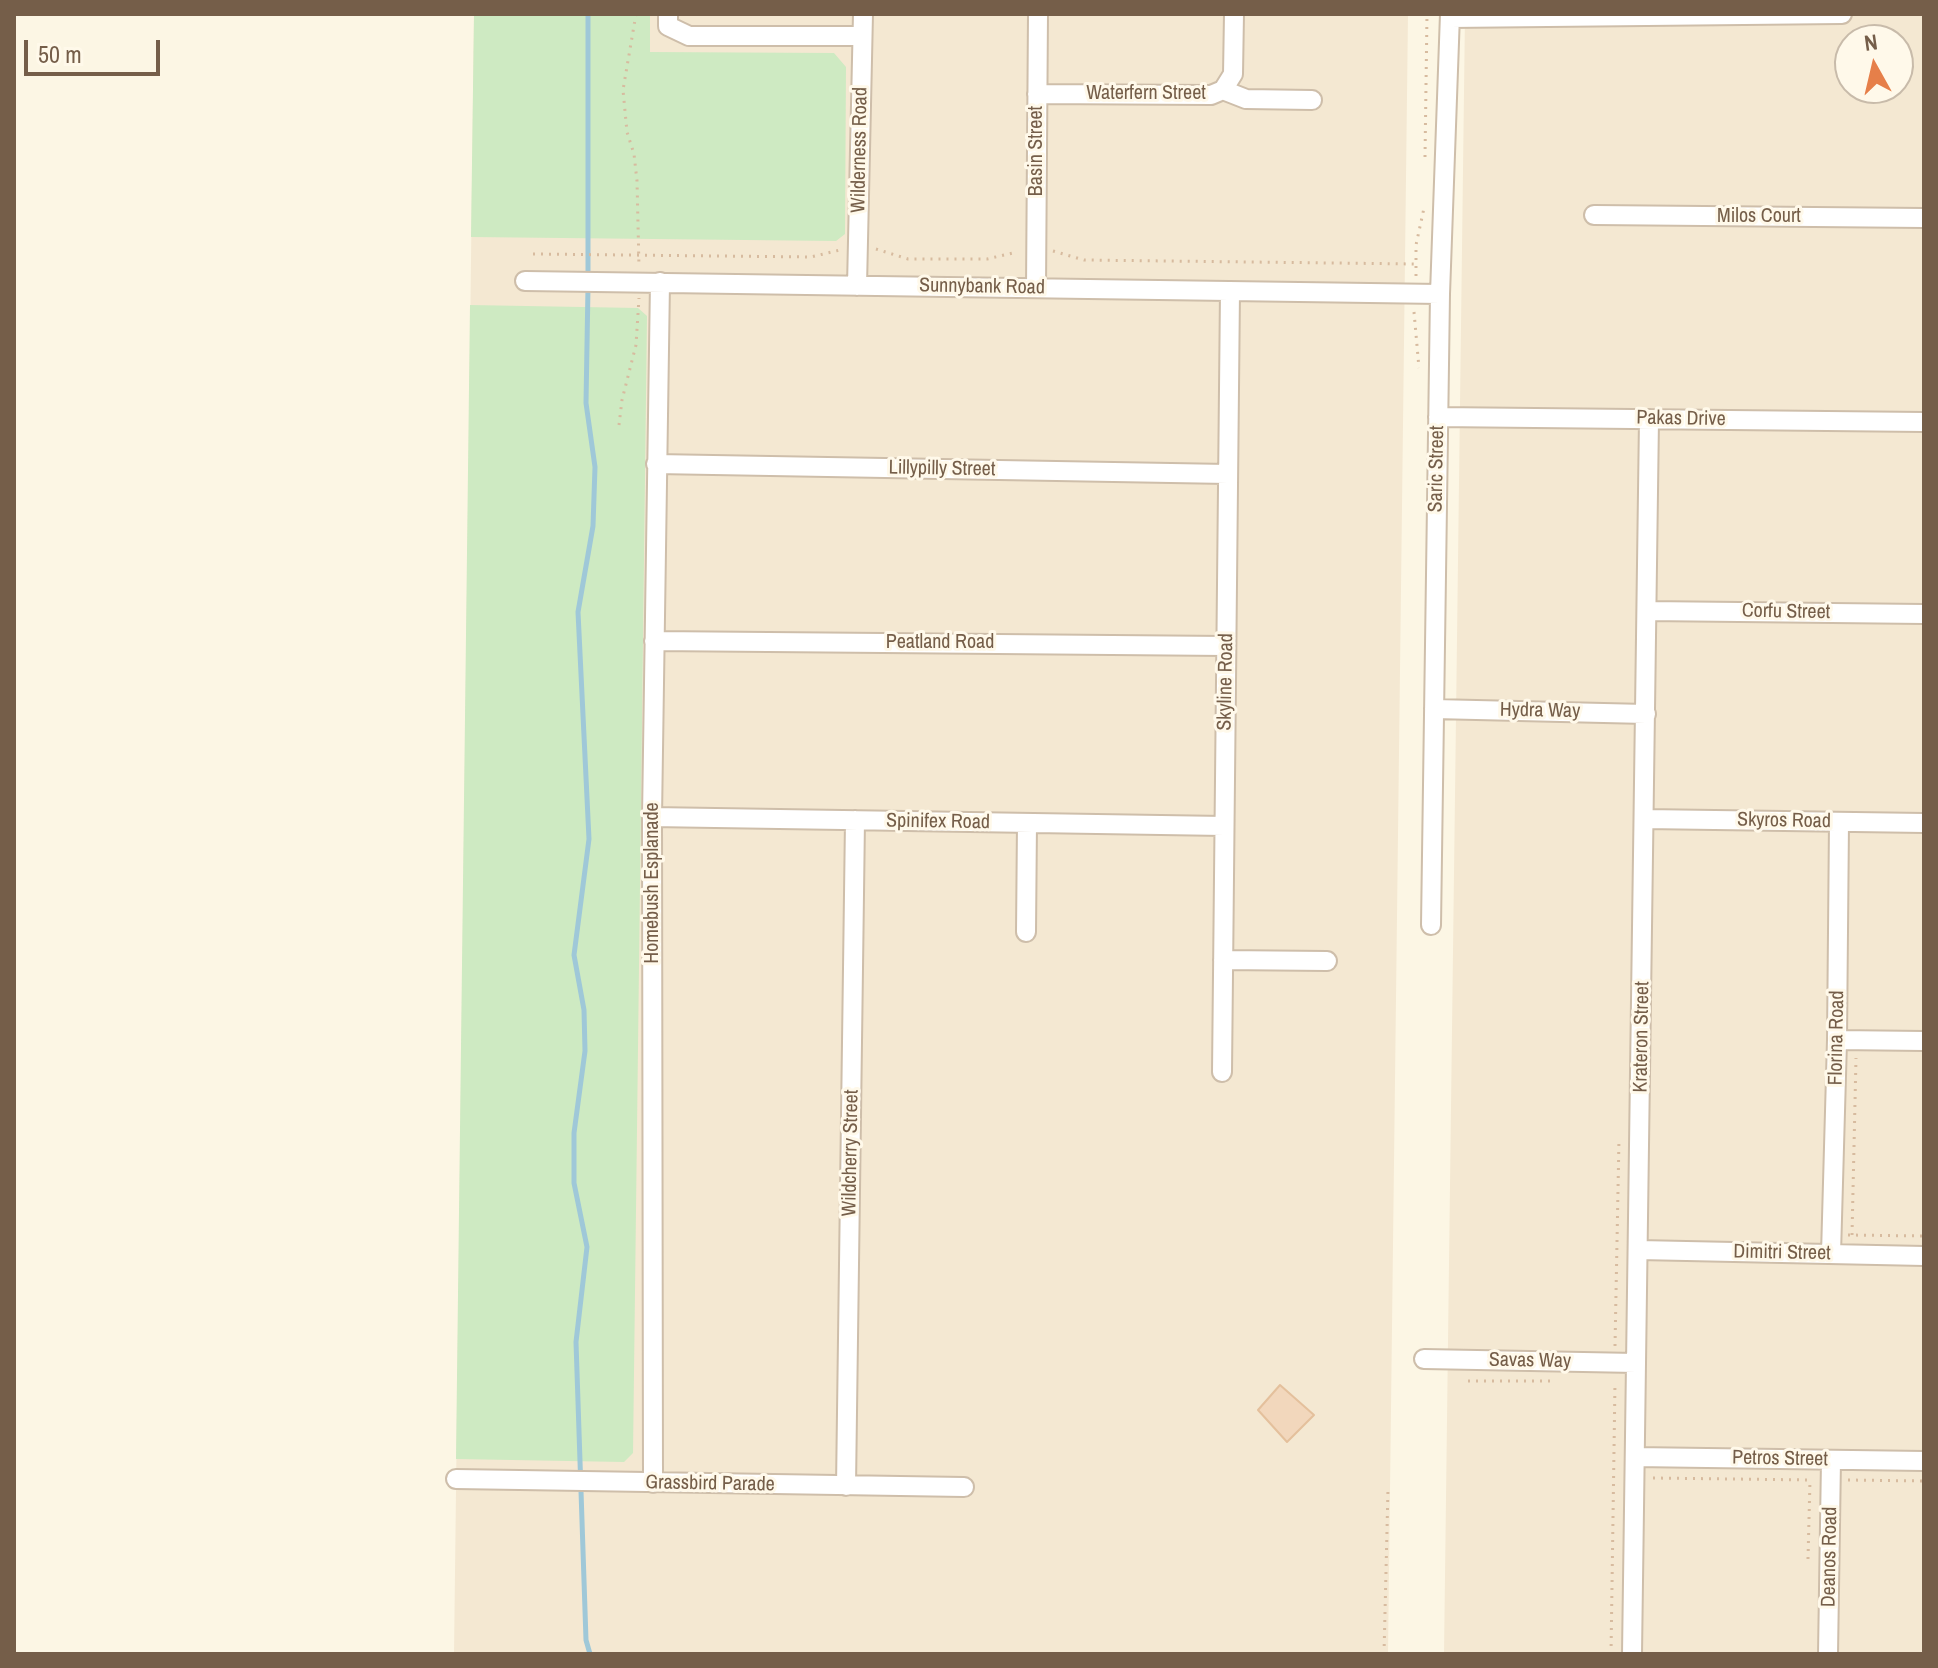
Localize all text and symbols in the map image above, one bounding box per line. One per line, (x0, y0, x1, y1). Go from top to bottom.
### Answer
scale bar (28, 24, 164, 74)
north arrow (1834, 24, 1914, 104)
text: N (1862, 26, 1879, 58)
text: 50 m (38, 38, 82, 70)
street label: Waterfern Street (1086, 82, 1206, 106)
street label: Wilderness Road (847, 87, 873, 213)
street label: Basin Street (1025, 106, 1049, 196)
street label: Milos Court (1717, 205, 1801, 229)
street label: Sunnybank Road (919, 274, 1045, 300)
street label: Pakas Drive (1636, 406, 1726, 432)
street label: Saric Street (1424, 425, 1450, 513)
street label: Lillypilly Street (888, 456, 996, 482)
street label: Corfu Street (1742, 599, 1830, 625)
street label: Peatland Road (886, 631, 994, 655)
street label: Skyline Road (1213, 633, 1239, 731)
street label: Hydra Way (1500, 698, 1580, 724)
street label: Homebush Esplanade (641, 802, 665, 964)
street label: Skyros Road (1737, 808, 1831, 834)
street label: Spinifex Road (886, 809, 990, 835)
street label: Krateron Street (1629, 981, 1655, 1093)
street label: Florina Road (1824, 990, 1850, 1086)
street label: Wildcherry Street (838, 1089, 864, 1217)
street label: Dimitri Street (1733, 1240, 1831, 1266)
street label: Savas Way (1489, 1348, 1571, 1374)
street label: Petros Street (1732, 1446, 1828, 1472)
street label: Grassbird Parade (645, 1471, 775, 1497)
street label: Deanos Road (1817, 1507, 1843, 1607)

